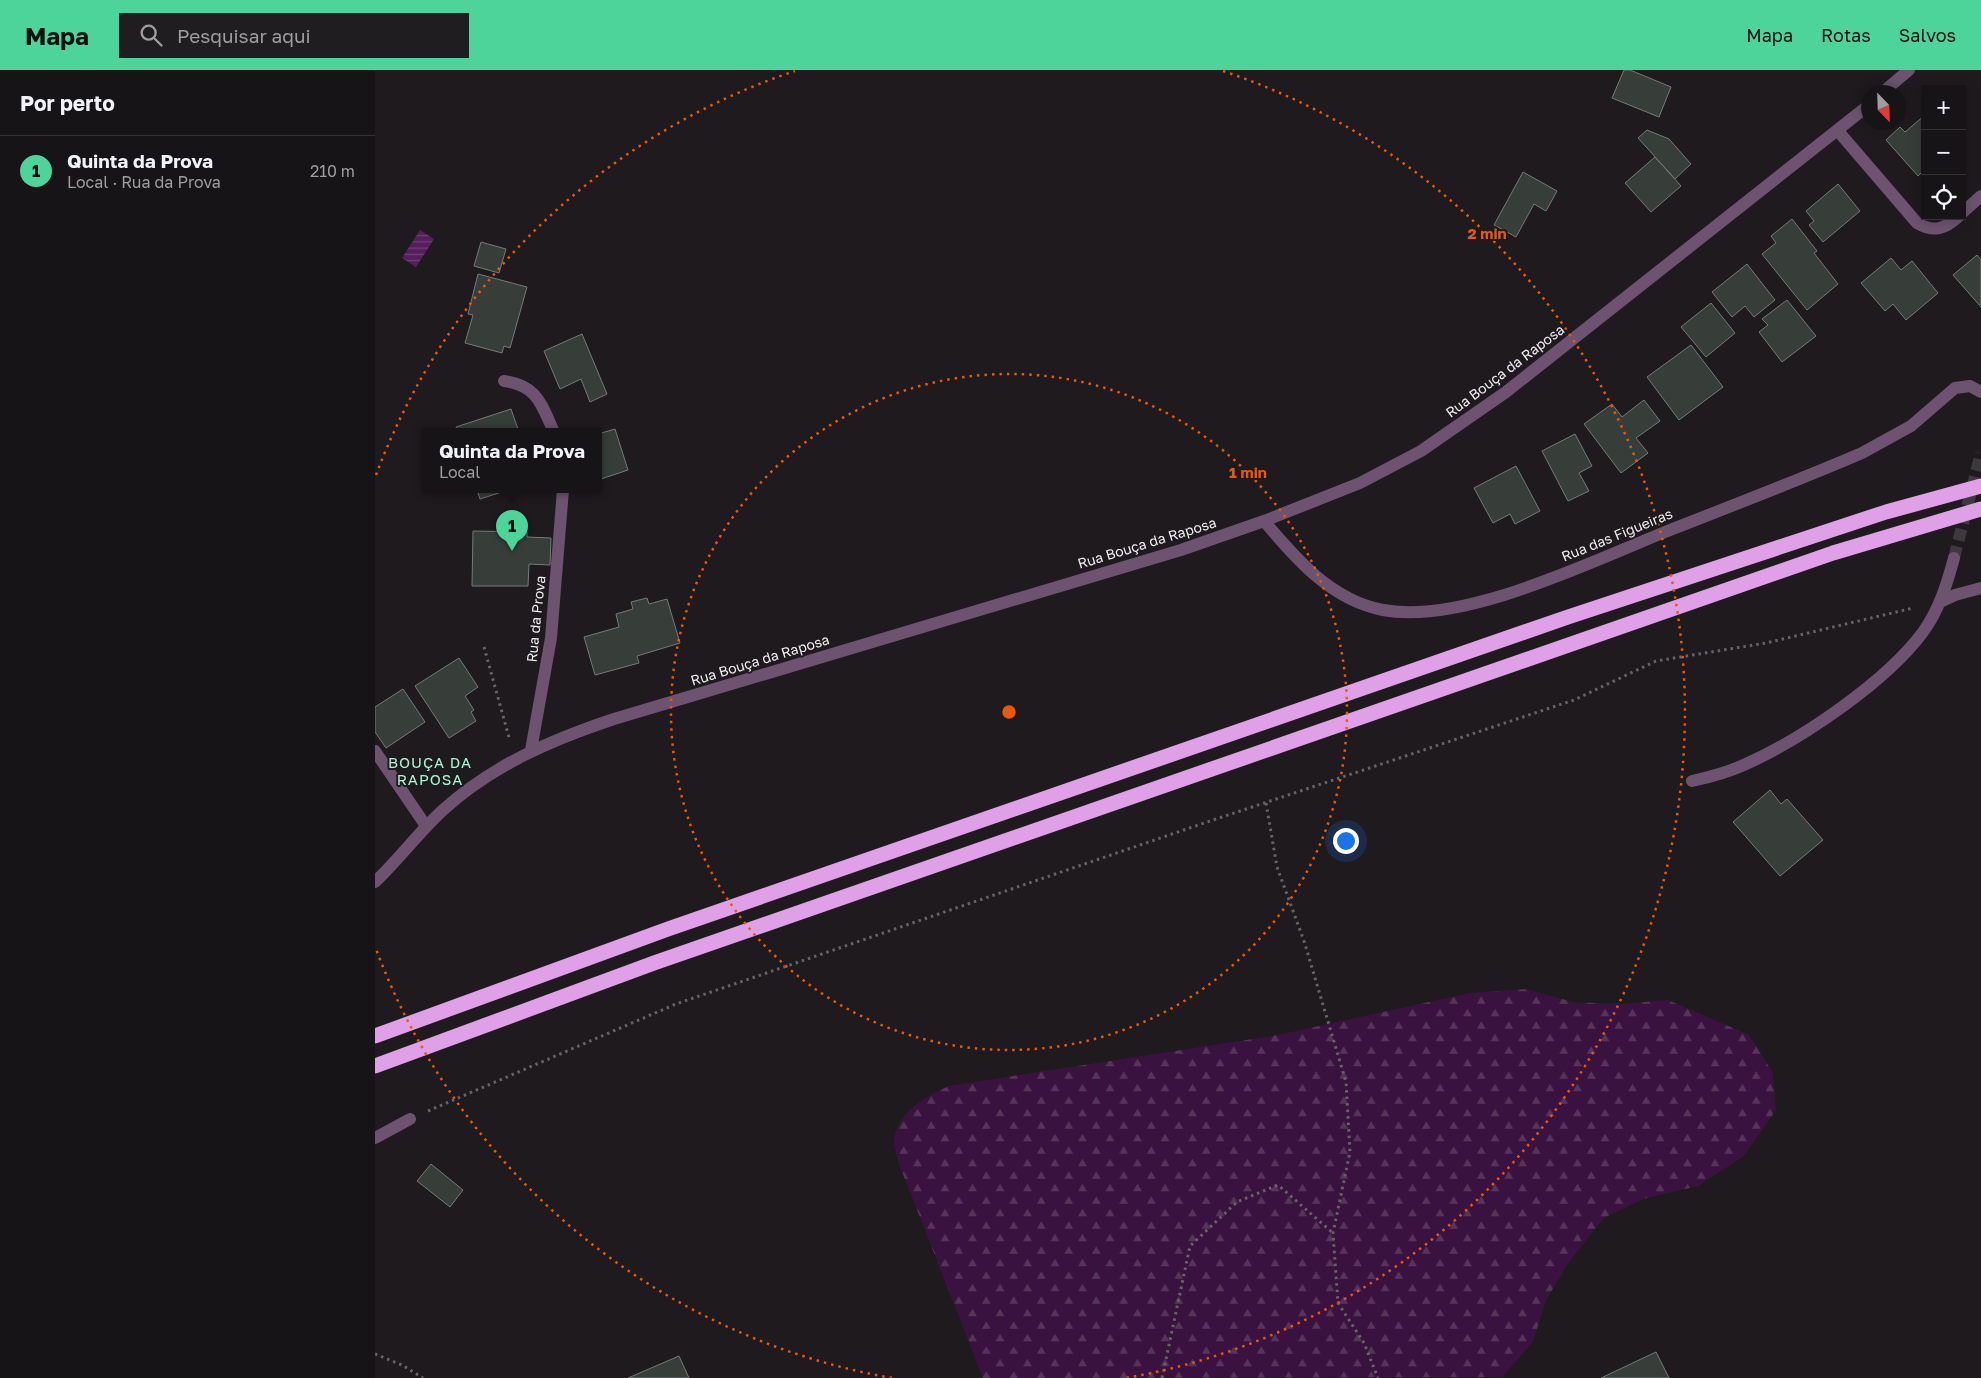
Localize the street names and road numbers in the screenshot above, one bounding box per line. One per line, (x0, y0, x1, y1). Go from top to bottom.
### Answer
street label: Rua Bouça da Raposa (1442, 320, 1567, 421)
street label: Rua das Figueiras (1559, 505, 1675, 565)
street label: Rua Bouça da Raposa (1075, 513, 1218, 572)
street label: Rua da Prova (522, 575, 549, 663)
street label: Rua Bouça da Raposa (688, 630, 831, 689)

